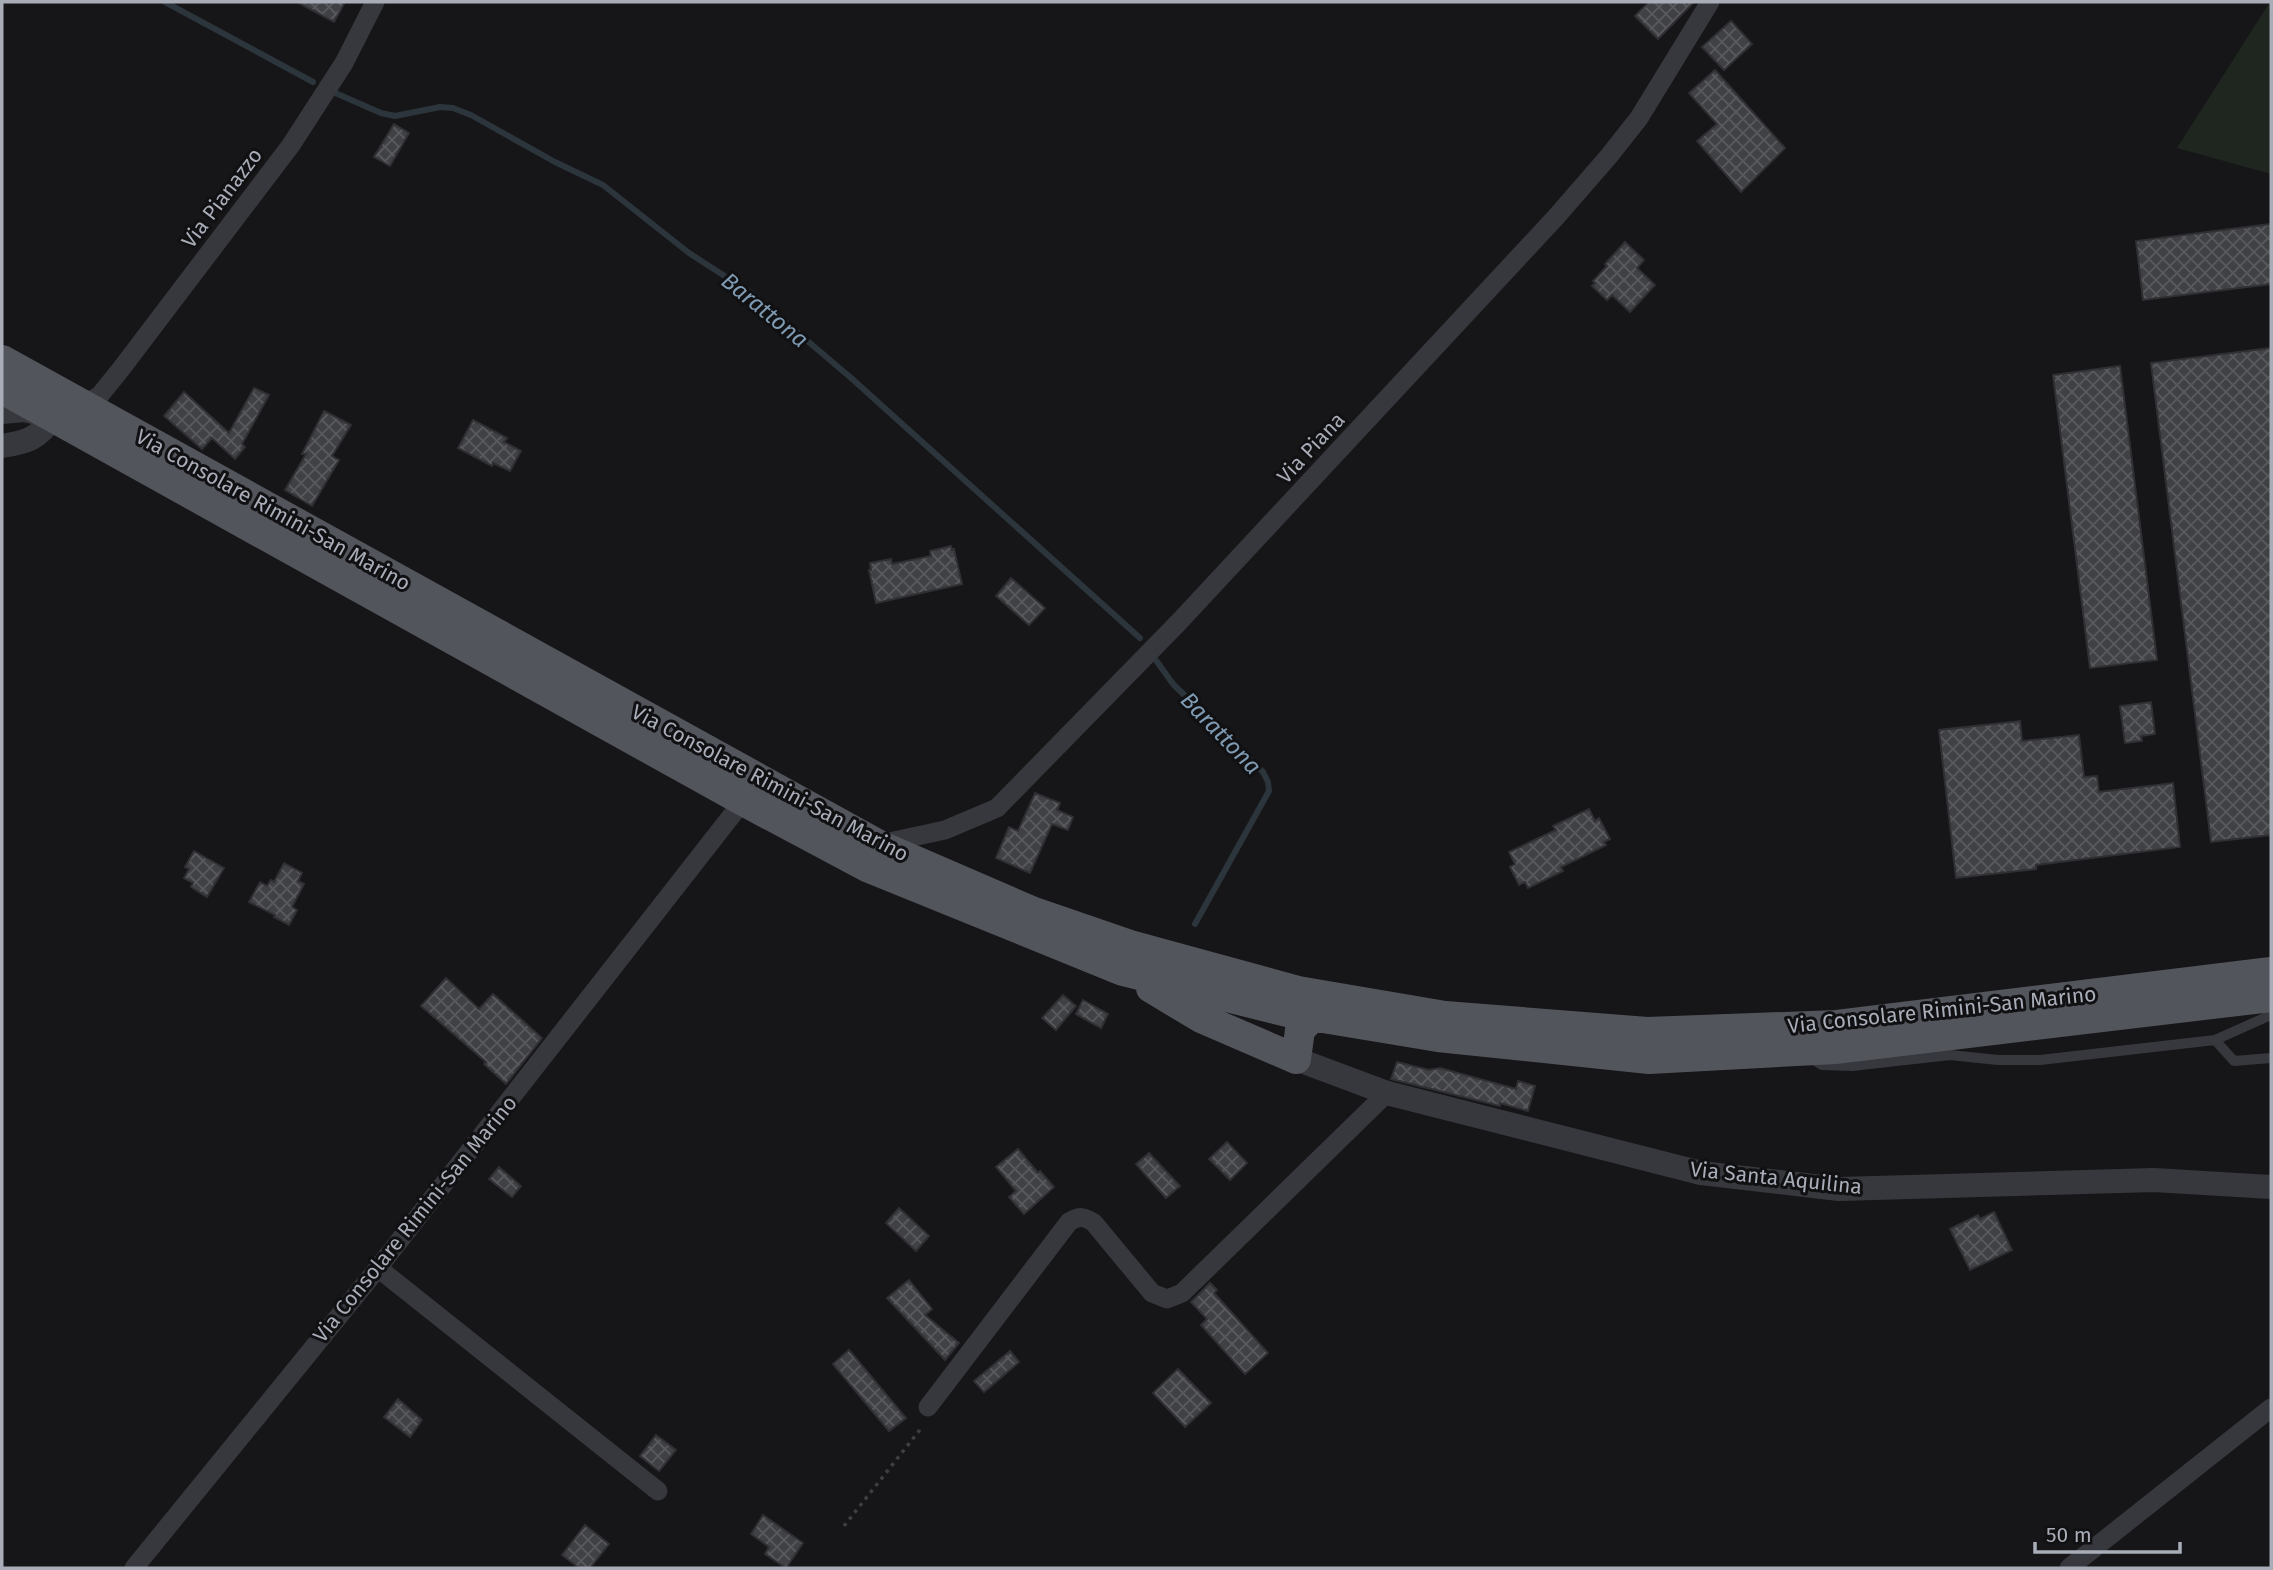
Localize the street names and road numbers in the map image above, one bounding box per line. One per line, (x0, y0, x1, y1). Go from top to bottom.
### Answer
street label: Via Pianazzo (176, 143, 268, 253)
street label: Via Piana (1272, 407, 1350, 489)
street label: Via Consolare Rimini-San Marino (131, 423, 415, 597)
street label: Via Consolare Rimini-San Marino (627, 699, 913, 867)
street label: Via Consolare Rimini-San Marino (1786, 981, 2098, 1039)
street label: Via Consolare Rimini-San Marino (307, 1090, 523, 1348)
street label: Via Santa Aquilina (1689, 1156, 1863, 1200)

